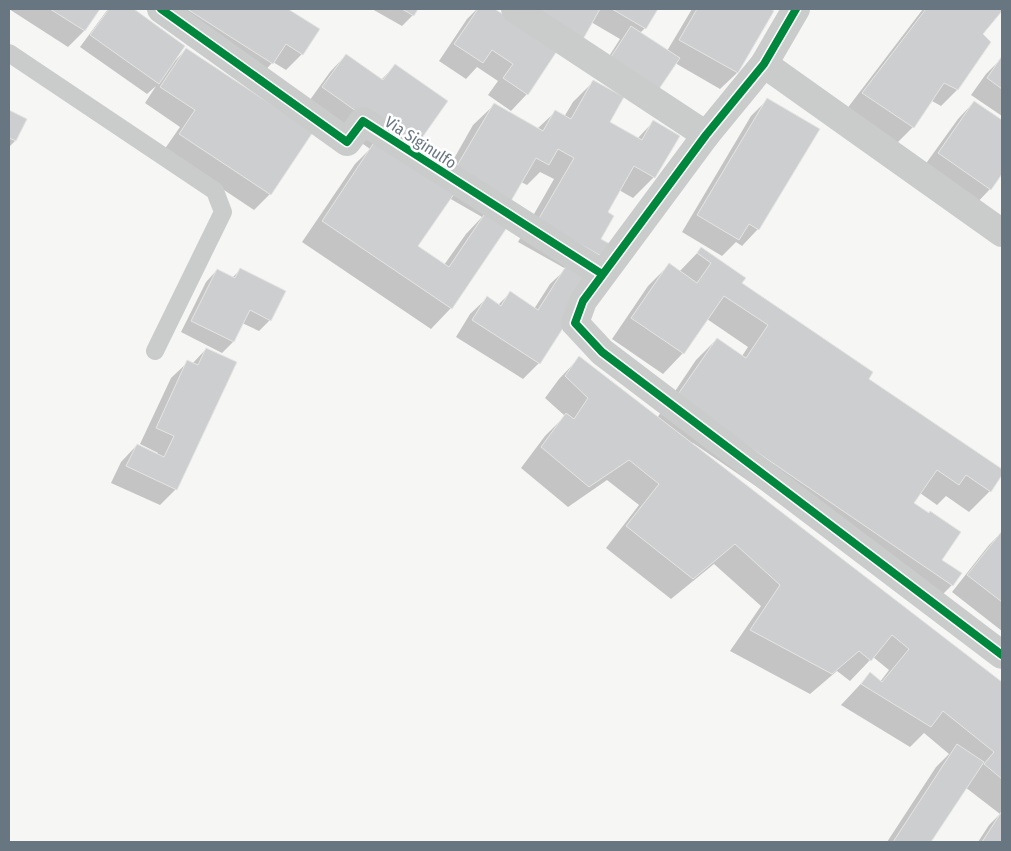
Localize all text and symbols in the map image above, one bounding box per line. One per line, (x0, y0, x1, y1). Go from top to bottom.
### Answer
street label: Via Siginulfo (381, 112, 460, 173)

